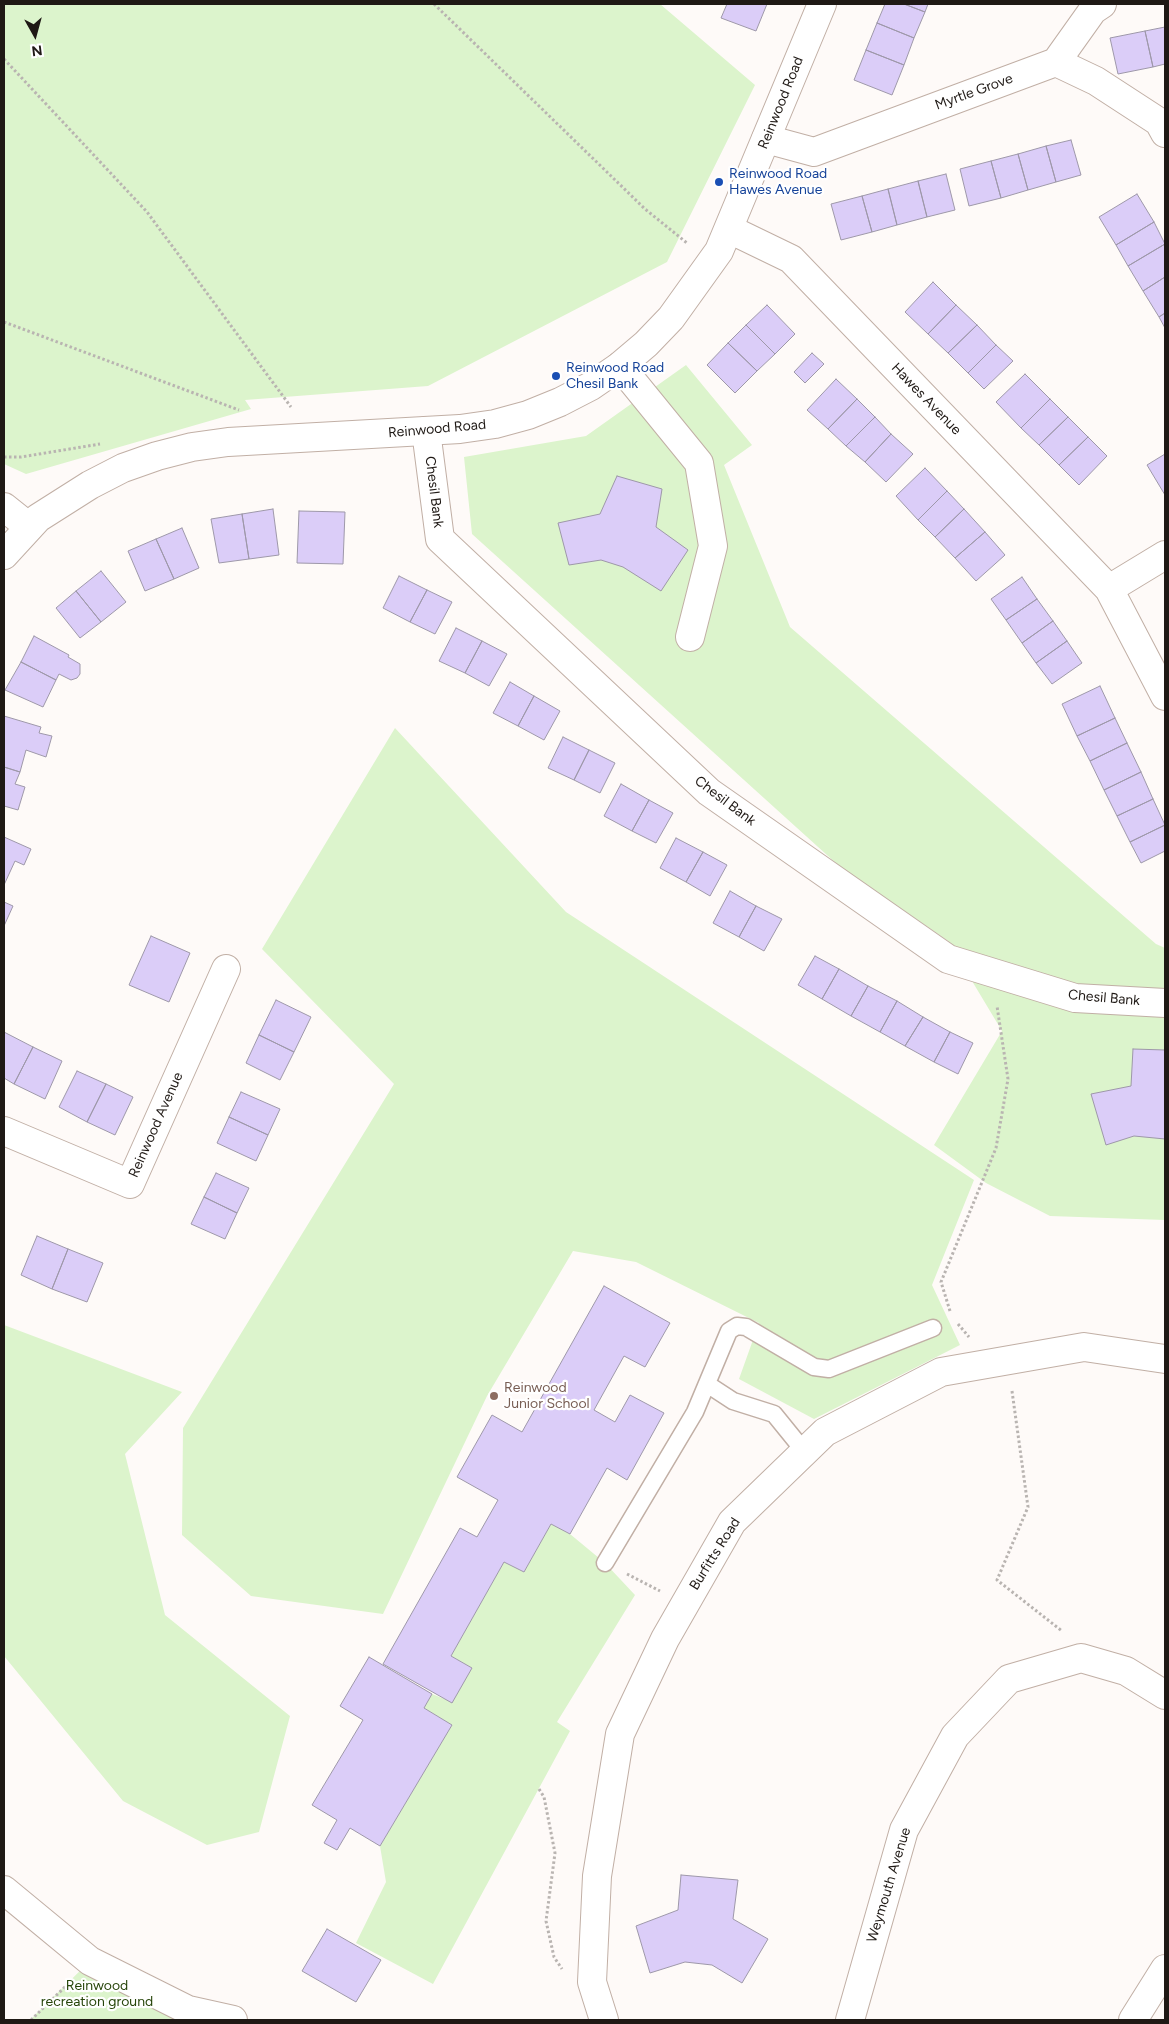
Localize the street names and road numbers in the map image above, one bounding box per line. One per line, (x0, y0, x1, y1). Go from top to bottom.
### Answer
street label: Reinwood Road (755, 54, 807, 152)
street label: Myrtle Grove (933, 70, 1015, 114)
street label: Hawes Avenue (888, 360, 964, 438)
street label: Reinwood Road (387, 416, 487, 442)
street label: Chesil Bank (421, 455, 447, 529)
street label: Chesil Bank (691, 773, 759, 829)
street label: Chesil Bank (1067, 986, 1141, 1010)
street label: Reinwood Avenue (125, 1070, 187, 1180)
street label: Burfitts Road (686, 1515, 744, 1593)
street label: Weymouth Avenue (864, 1825, 914, 1945)

